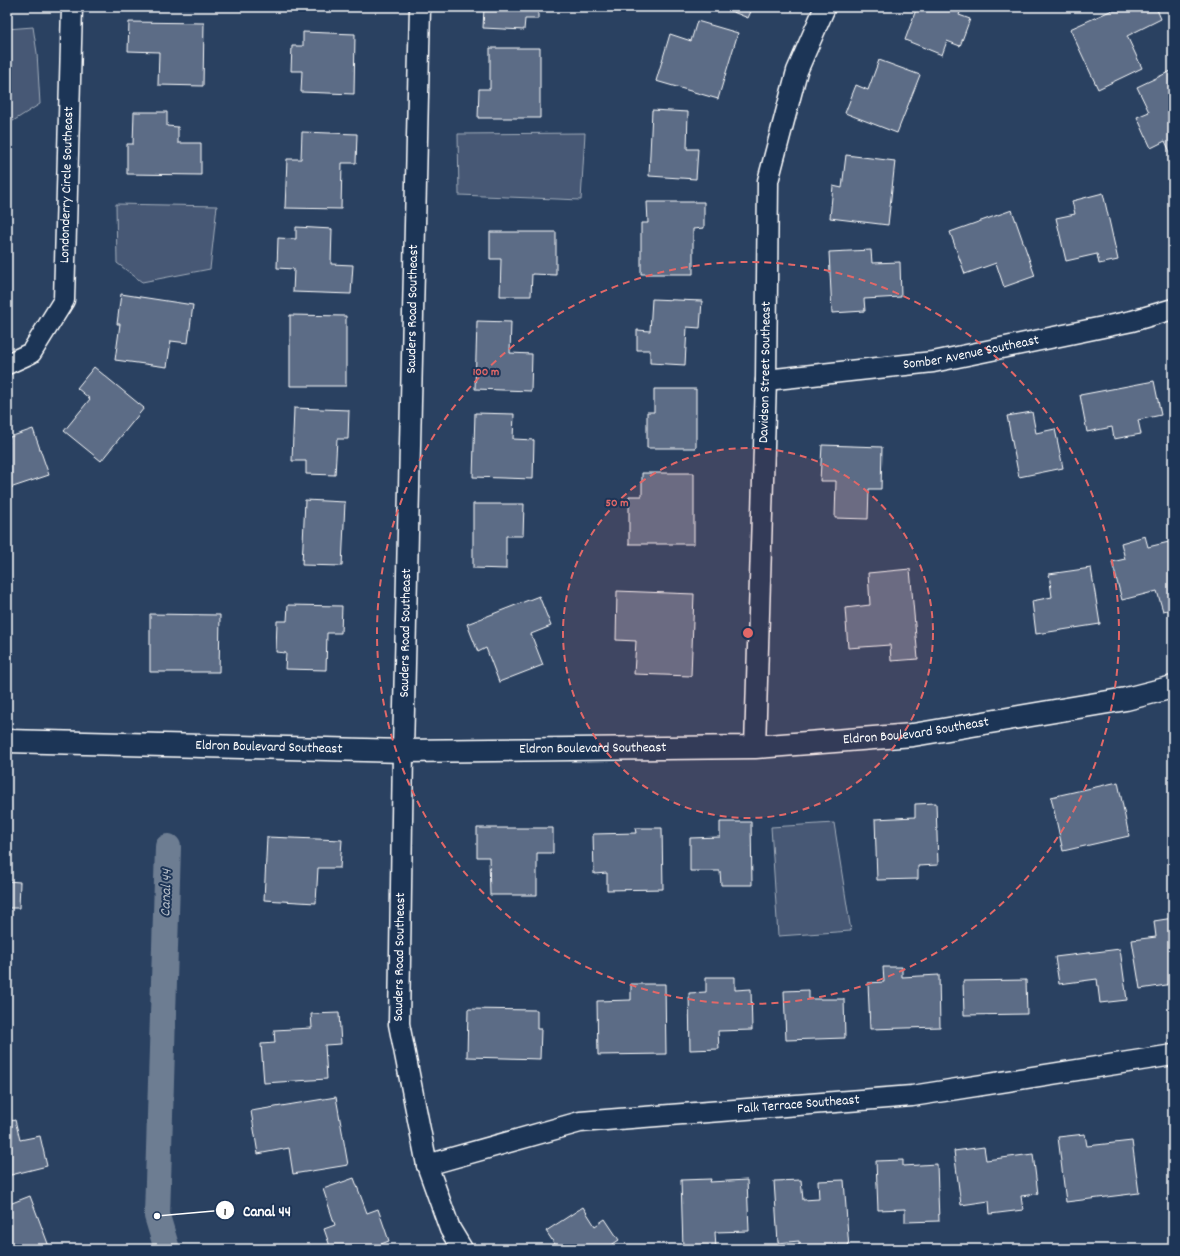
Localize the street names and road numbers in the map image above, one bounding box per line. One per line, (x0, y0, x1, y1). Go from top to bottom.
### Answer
street label: Londonderry Circle Southeast (55, 106, 79, 263)
street label: Sauders Road Southeast (402, 244, 424, 374)
street label: Davidson Street Southeast (754, 301, 777, 443)
street label: Somber Avenue Southeast (902, 330, 1041, 375)
street label: Sauders Road Southeast (395, 568, 417, 698)
street label: Eldron Boulevard Southeast (842, 712, 991, 750)
street label: Eldron Boulevard Southeast (195, 736, 343, 759)
street label: Eldron Boulevard Southeast (519, 738, 667, 760)
street label: Sauders Road Southeast (389, 892, 411, 1022)
street label: Falk Terrace Southeast (736, 1090, 860, 1120)

